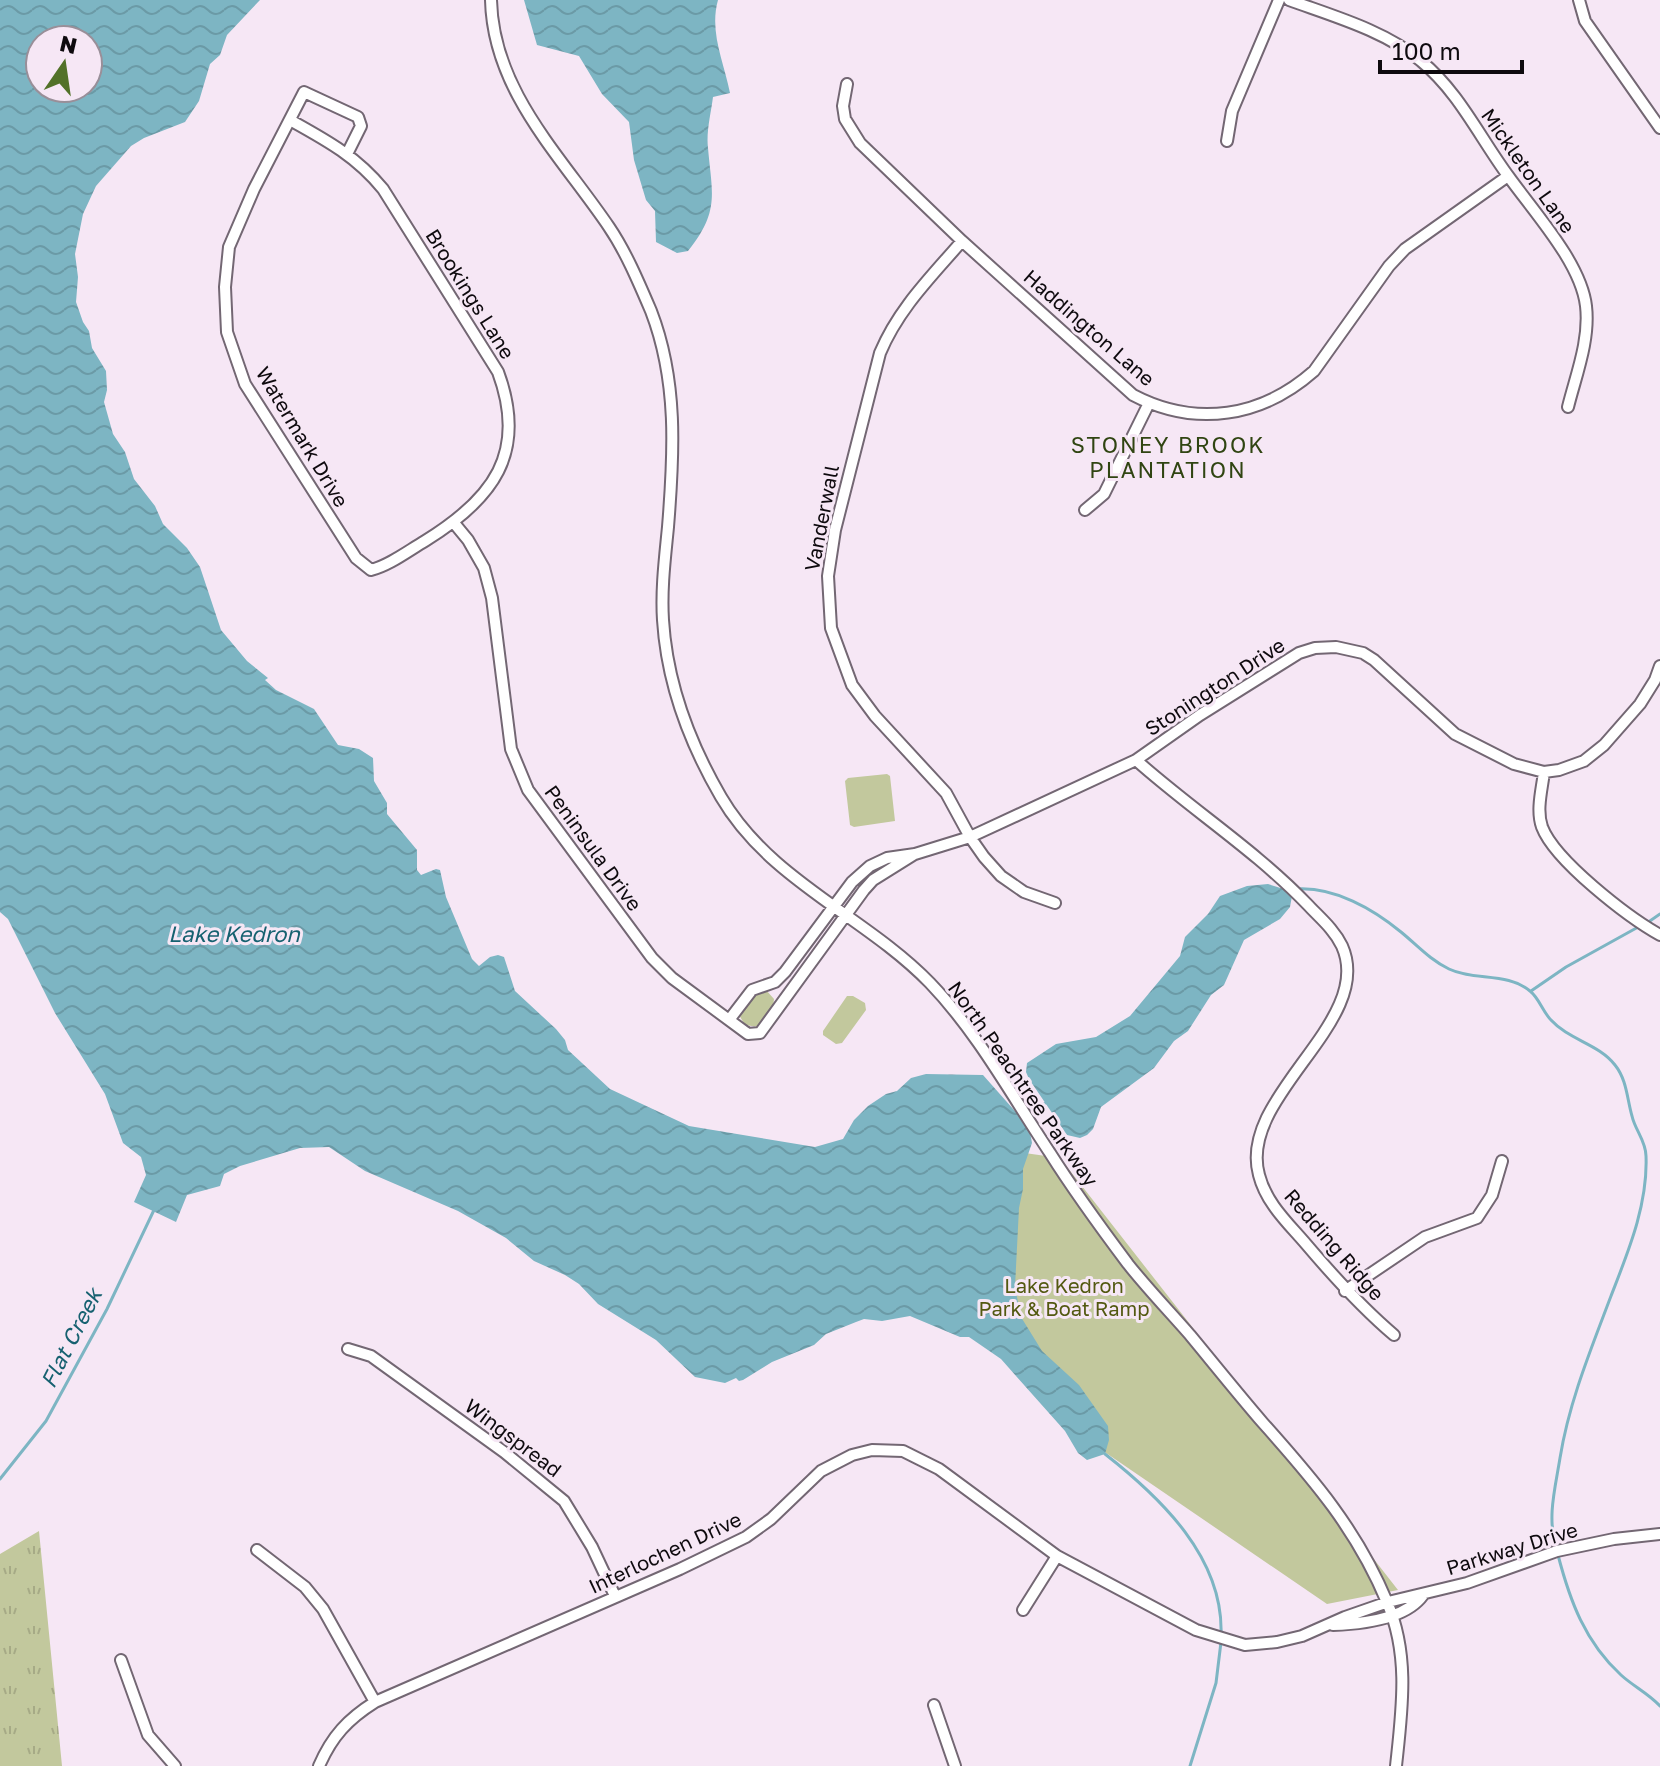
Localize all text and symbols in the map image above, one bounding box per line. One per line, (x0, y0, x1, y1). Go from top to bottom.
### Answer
north arrow (24, 24, 104, 104)
scale bar (1380, 24, 1522, 74)
text: N (57, 29, 80, 59)
text: 100 m (1392, 36, 1461, 65)
street label: Mickleton Lane (1477, 103, 1581, 237)
street label: Brookings Lane (421, 224, 520, 363)
street label: Haddington Lane (1019, 264, 1160, 390)
street label: Watermark Drive (251, 362, 354, 511)
district label: STONEY BROOK PLANTATION (1071, 431, 1265, 483)
street label: Vanderwall (799, 463, 843, 573)
street label: Stonington Drive (1140, 632, 1289, 740)
street label: Peninsula Drive (540, 780, 647, 915)
water label: Lake Kedron (168, 920, 301, 947)
street label: North Peachtree Parkway (944, 976, 1104, 1191)
street label: Redding Ridge (1280, 1184, 1390, 1305)
park label: Lake Kedron Park & Boat Ramp (979, 1273, 1149, 1320)
water label: Flat Creek (34, 1281, 108, 1392)
street label: Wingspread (461, 1393, 567, 1481)
street label: Interlochen Drive (584, 1506, 745, 1598)
street label: Parkway Drive (1443, 1517, 1580, 1579)

